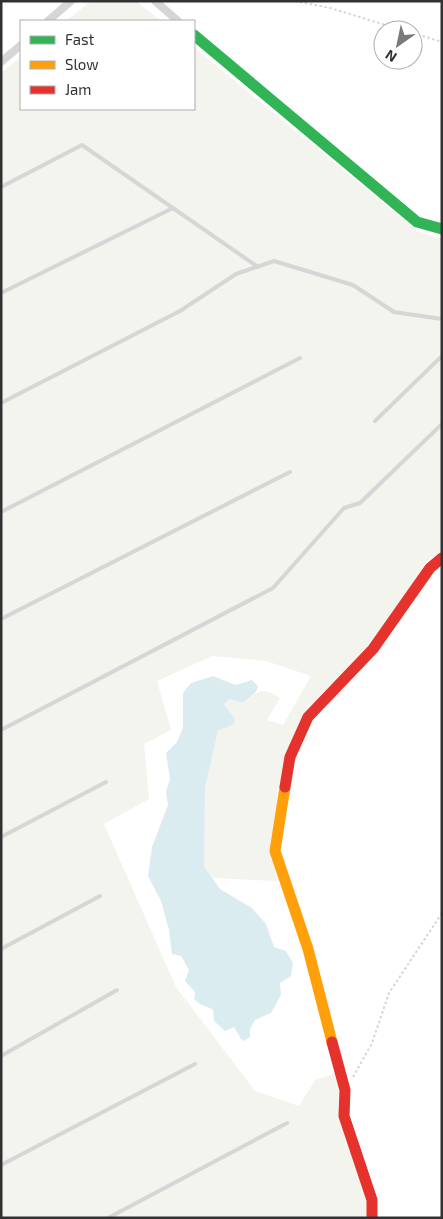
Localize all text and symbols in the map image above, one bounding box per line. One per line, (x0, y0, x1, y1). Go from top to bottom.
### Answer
legend (20, 20, 195, 110)
north arrow (373, 20, 423, 70)
text: Fast (65, 30, 95, 48)
text: N (382, 46, 400, 66)
text: Slow (65, 55, 99, 73)
text: Jam (65, 80, 91, 98)

